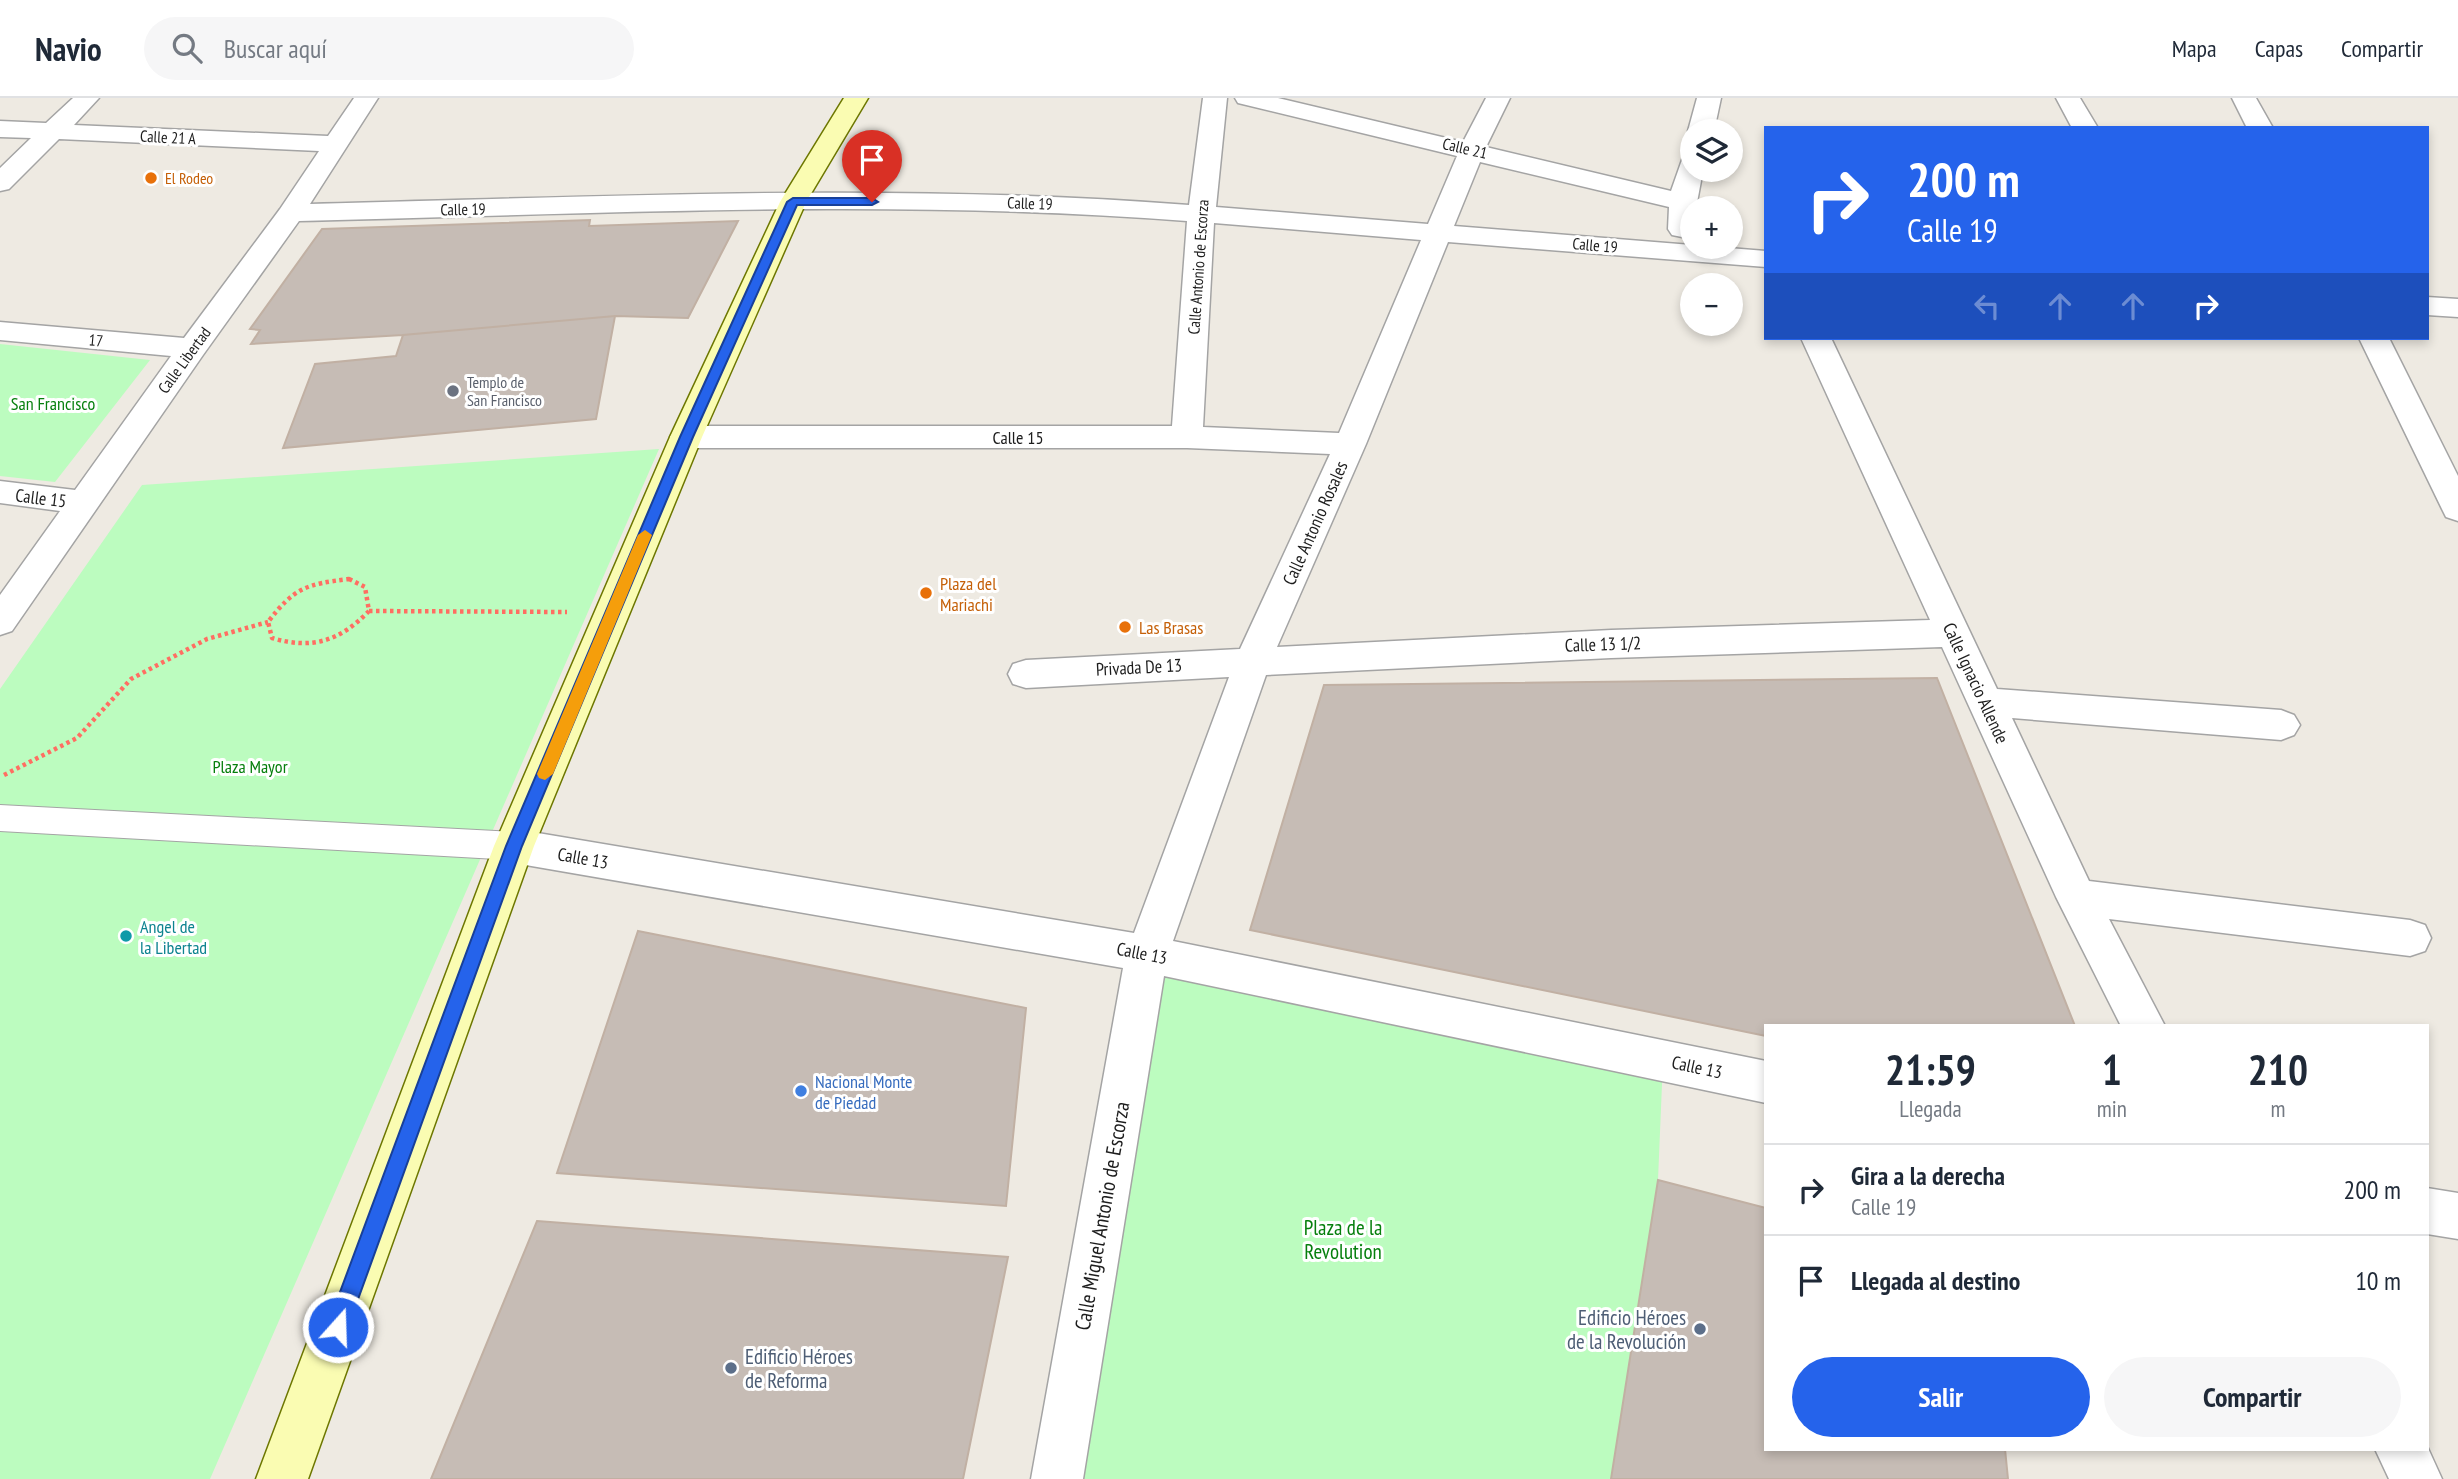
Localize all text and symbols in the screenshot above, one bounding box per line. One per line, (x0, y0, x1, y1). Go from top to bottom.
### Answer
search box (144, 17, 634, 80)
text: Navio (35, 27, 102, 70)
icon: search (168, 29, 206, 67)
text: Buscar aquí (224, 32, 327, 65)
text: Mapa (2172, 33, 2217, 64)
text: Capas (2255, 33, 2303, 64)
text: Compartir (2341, 33, 2423, 64)
map controls (1680, 119, 1743, 336)
button: layers (1680, 119, 1743, 182)
street label: Calle 21 A (140, 126, 197, 148)
pin (842, 130, 902, 202)
street label: Calle 21 (1441, 133, 1489, 163)
icon: arrive (853, 141, 891, 179)
text: 200 m (1907, 147, 2020, 211)
icon: right (1792, 154, 1883, 245)
place label: El Rodeo (165, 168, 213, 188)
marker: El Rodeo (143, 170, 159, 186)
street label: Calle 19 (1007, 192, 1053, 214)
button: + (1680, 196, 1743, 259)
street label: Calle 19 (440, 199, 486, 219)
street label: Calle Antonio de Escorza (1183, 199, 1213, 335)
text: Calle 19 (1907, 209, 1998, 251)
street label: Calle 19 (1572, 233, 1618, 257)
button: − (1680, 273, 1743, 336)
icon: left (1968, 287, 2006, 325)
icon: ahead (2041, 287, 2079, 325)
icon: ahead (2114, 287, 2152, 325)
icon: right (2187, 287, 2225, 325)
street label: Calle Libertad (153, 323, 215, 397)
street label: 17 (88, 329, 104, 351)
place label: Templo de San Francisco (467, 372, 542, 410)
marker: Templo de San Francisco (445, 383, 461, 399)
park label: San Francisco (11, 392, 95, 415)
street label: Calle 15 (992, 426, 1044, 449)
street label: Calle Antonio Rosales (1277, 457, 1353, 589)
street label: Calle 15 (14, 483, 68, 513)
place label: Plaza del Mariachi (940, 572, 997, 616)
marker: Plaza del Mariachi (918, 585, 934, 601)
place label: Las Brasas (1139, 616, 1203, 639)
marker: Las Brasas (1117, 619, 1133, 635)
street label: Calle Ignacio Allende (1938, 619, 2014, 747)
street label: Calle 13 1/2 (1564, 631, 1642, 657)
street label: Privada De 13 (1095, 653, 1183, 681)
park label: Plaza Mayor (212, 755, 288, 778)
street label: Calle 13 (556, 842, 610, 874)
place label: Angel de la Libertad (140, 915, 207, 959)
marker: Angel de la Libertad (118, 928, 134, 944)
street label: Calle 13 (1115, 937, 1169, 969)
text: 21:59 (1885, 1042, 1976, 1097)
text: 1 (2102, 1042, 2122, 1097)
text: 210 (2248, 1042, 2308, 1097)
street label: Calle 13 (1670, 1050, 1724, 1084)
place label: Nacional Monte de Piedad (815, 1070, 912, 1114)
marker: Nacional Monte de Piedad (793, 1083, 809, 1099)
text: Llegada (1899, 1094, 1962, 1123)
text: min (2097, 1094, 2127, 1123)
text: m (2270, 1094, 2285, 1123)
street label: Calle Miguel Antonio de Escorza (1069, 1100, 1135, 1332)
text: Gira a la derecha (1851, 1159, 2005, 1192)
icon: right (1792, 1171, 1830, 1209)
text: 200 m (2343, 1173, 2401, 1206)
text: Calle 19 (1851, 1192, 1916, 1221)
park label: Plaza de la Revolution (1304, 1214, 1382, 1265)
icon: arrive (1792, 1262, 1830, 1300)
text: Llegada al destino (1851, 1264, 2020, 1297)
text: 10 m (2355, 1264, 2401, 1297)
position arrow (301, 1290, 375, 1364)
place label: Edificio Héroes de la Revolución (1567, 1304, 1686, 1355)
marker: Edificio Héroes de la Revolución (1692, 1321, 1708, 1337)
place label: Edificio Héroes de Reforma (745, 1343, 853, 1394)
button: Salir (1792, 1357, 2090, 1437)
button: Compartir (2104, 1357, 2401, 1437)
marker: Edificio Héroes de Reforma (723, 1360, 739, 1376)

